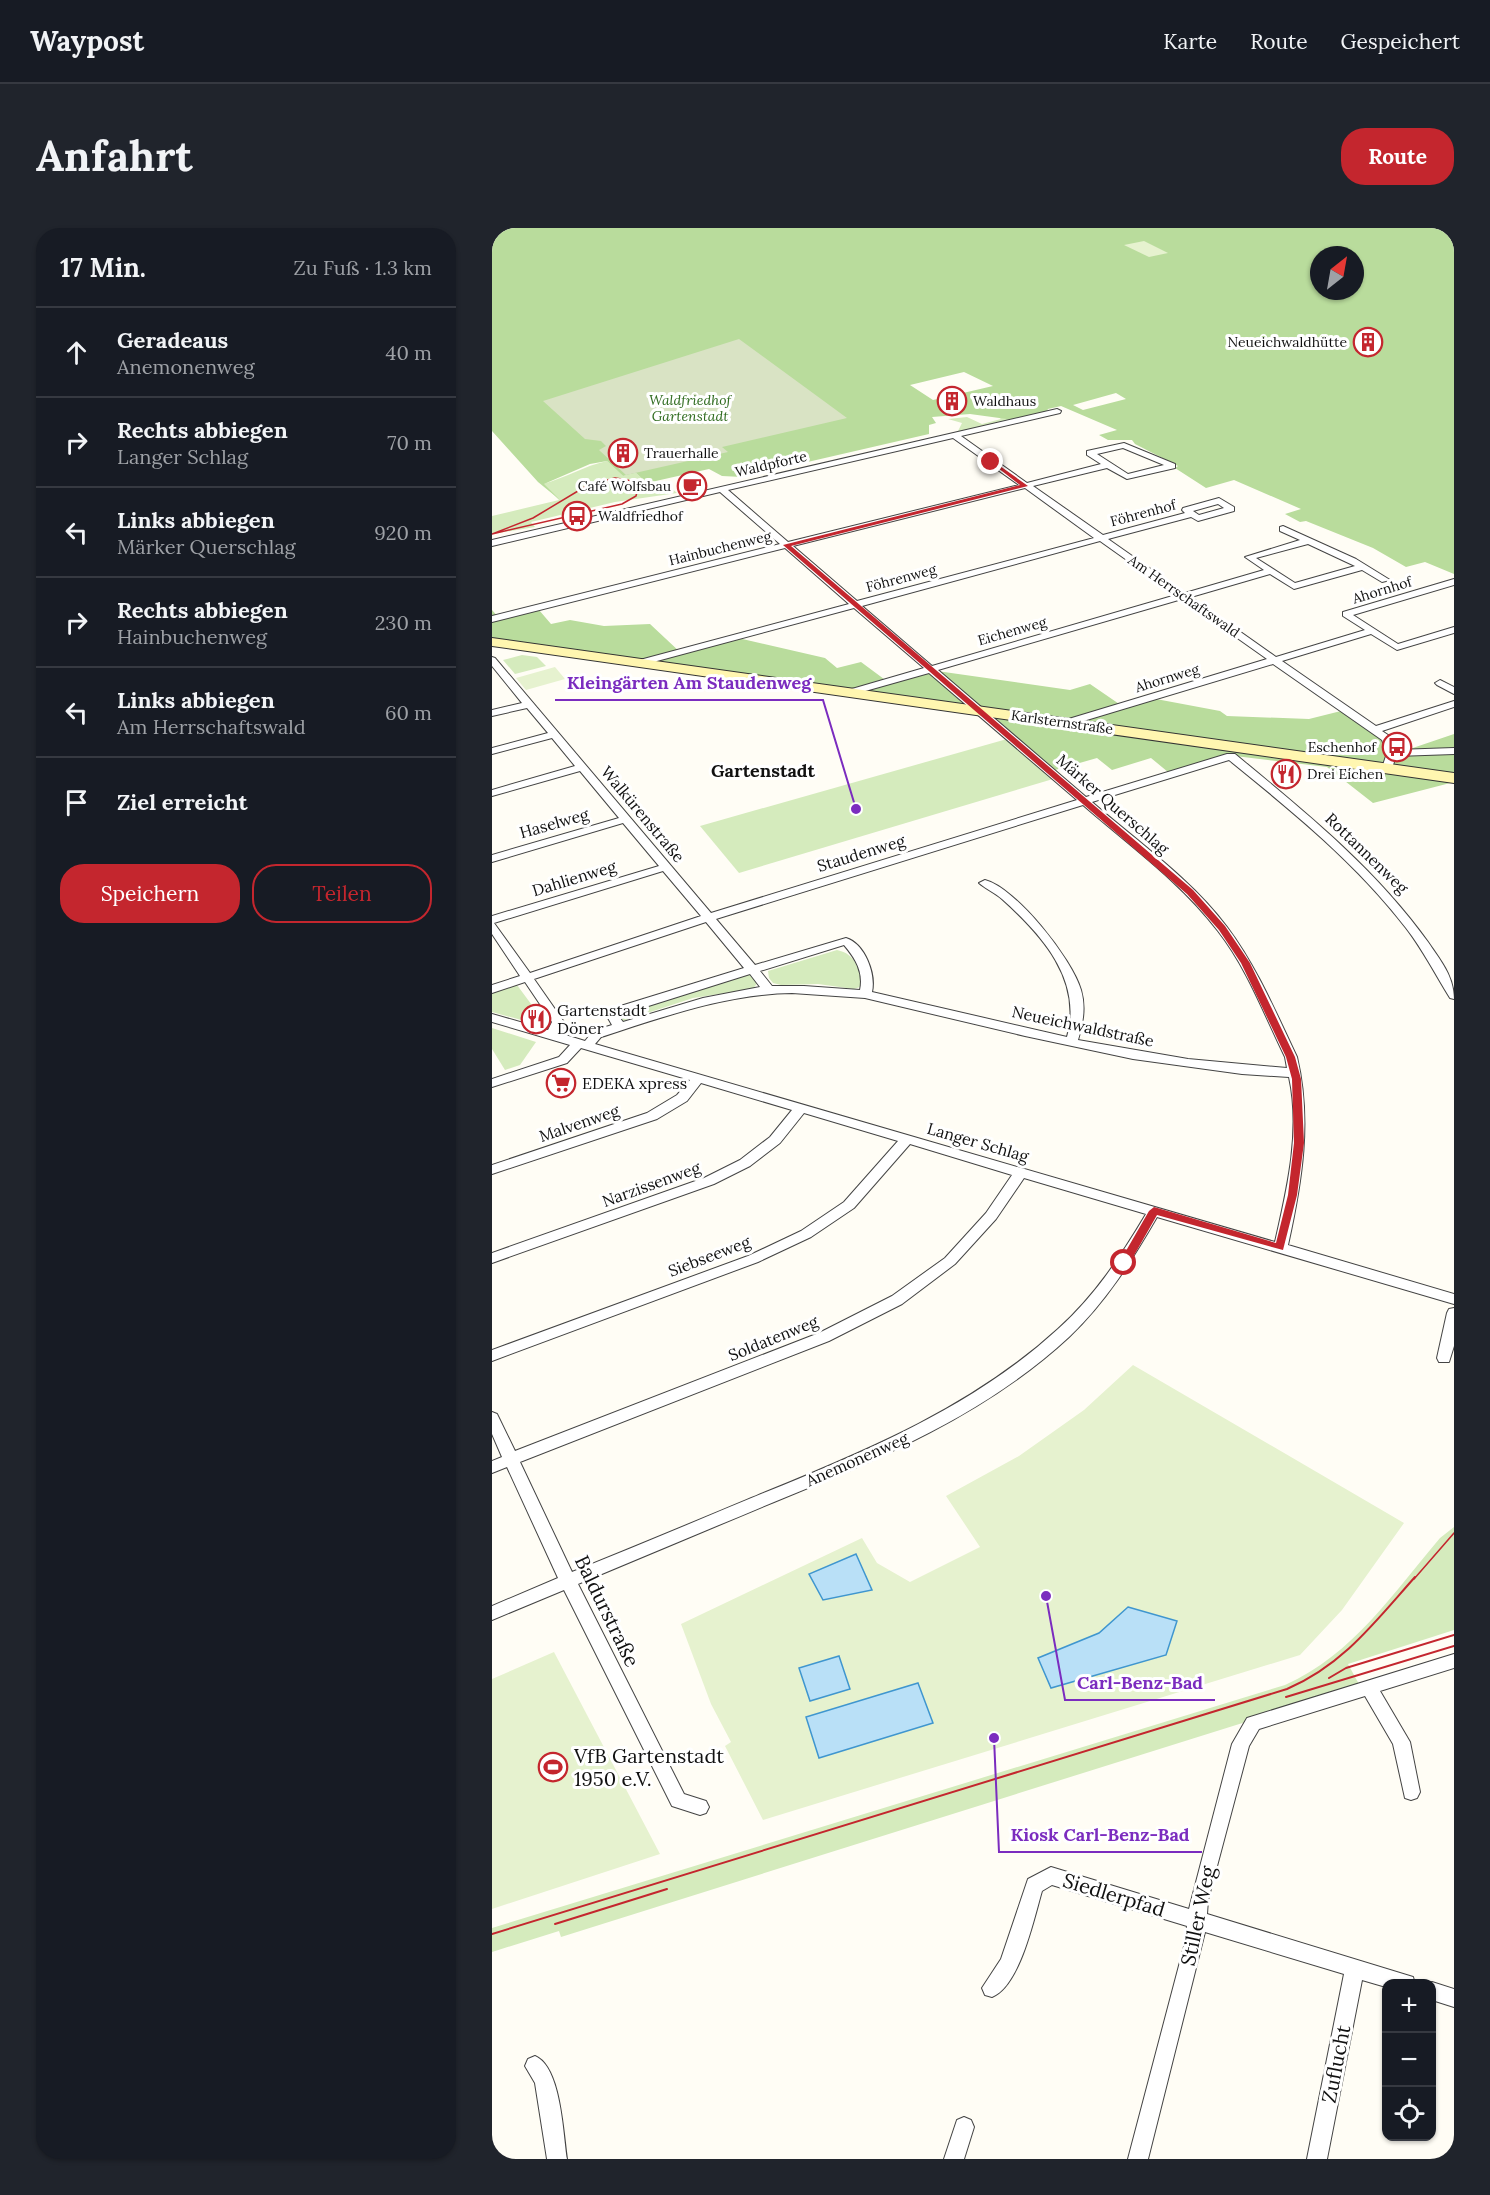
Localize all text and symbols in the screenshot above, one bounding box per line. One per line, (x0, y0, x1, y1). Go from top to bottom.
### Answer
text: Waypost (30, 23, 144, 59)
text: Karte (1163, 28, 1217, 55)
text: Route (1250, 28, 1308, 55)
text: Gespeichert (1341, 28, 1460, 55)
button: Route (1341, 128, 1454, 185)
text: Anfahrt (36, 129, 193, 183)
north arrow (1310, 246, 1364, 300)
text: 17 Min. (60, 251, 146, 284)
text: Zu Fuß · 1.3 km (294, 255, 432, 280)
text: Geradeaus (117, 326, 228, 354)
building icon: Neueichwaldhütte (1352, 326, 1384, 358)
place label: Neueichwaldhütte (1227, 333, 1347, 351)
icon: ahead (60, 336, 93, 369)
text: 40 m (386, 340, 432, 365)
text: Anemonenweg (117, 354, 255, 379)
building icon: Waldhaus (936, 385, 968, 417)
park label: Waldfriedhof Gartenstadt (649, 391, 733, 425)
place label: Waldhaus (973, 392, 1036, 410)
text: Rechts abbiegen (117, 416, 288, 444)
icon: right (60, 426, 93, 459)
text: 70 m (387, 430, 432, 455)
building icon: Trauerhalle (607, 437, 639, 469)
text: Langer Schlag (117, 444, 248, 469)
place label: Trauerhalle (644, 444, 719, 462)
street label: Waldpforte (733, 447, 809, 481)
route end (977, 448, 1003, 474)
cafe icon: Café Wolfsbau (676, 470, 708, 502)
place label: Café Wolfsbau (578, 477, 671, 495)
street label: Föhrenhof (1108, 495, 1179, 530)
bus stop icon: Waldfriedhof (561, 500, 593, 532)
text: Links abbiegen (117, 506, 275, 534)
place label: Waldfriedhof (598, 507, 684, 525)
icon: left (60, 516, 93, 549)
text: 920 m (374, 520, 432, 545)
street label: Hainbuchenweg (667, 527, 773, 569)
text: Märker Querschlag (117, 534, 296, 559)
street label: Am Herrschaftswald (1124, 550, 1243, 641)
street label: Föhrenweg (864, 560, 938, 596)
street label: Ahornhof (1349, 572, 1415, 608)
text: Rechts abbiegen (117, 596, 288, 624)
icon: right (60, 606, 93, 639)
text: 230 m (375, 610, 432, 635)
street label: Eichenweg (976, 613, 1049, 649)
text: Hainbuchenweg (117, 624, 267, 649)
street label: Ahornweg (1132, 660, 1201, 697)
callout: Kleingärten Am Staudenweg (555, 664, 823, 700)
text: Kleingärten Am Staudenweg (567, 671, 812, 694)
text: Links abbiegen (117, 686, 275, 714)
icon: left (60, 696, 93, 729)
text: 60 m (385, 700, 432, 725)
street label: Karlsternstraße (1010, 706, 1115, 738)
text: Am Herrschaftswald (117, 714, 306, 739)
bus stop icon: Eschenhof (1381, 731, 1413, 763)
place label: Eschenhof (1308, 738, 1377, 756)
street label: Märker Querschlag (1052, 750, 1174, 859)
restaurant icon: Drei Eichen (1270, 758, 1302, 790)
district label: Gartenstadt (711, 759, 816, 782)
street label: Walkürenstraße (597, 762, 689, 866)
place label: Drei Eichen (1307, 765, 1384, 783)
icon: arrive (60, 786, 93, 819)
text: Ziel erreicht (117, 788, 248, 816)
street label: Haselweg (517, 803, 592, 842)
street label: Rottannenweg (1321, 808, 1414, 898)
street label: Staudenweg (815, 830, 908, 876)
street label: Dahlienweg (530, 855, 620, 900)
button: Speichern (60, 864, 240, 923)
button: Teilen (252, 864, 432, 923)
place label: Gartenstadt Döner (557, 1000, 647, 1038)
street label: Neueichwaldstraße (1010, 1001, 1156, 1051)
restaurant icon: Gartenstadt Döner (520, 1003, 552, 1035)
supermarket icon: EDEKA xpress (545, 1067, 577, 1099)
place label: EDEKA xpress (582, 1073, 687, 1093)
street label: Malvenweg (536, 1100, 623, 1146)
street label: Langer Schlag (925, 1118, 1032, 1166)
street label: Narzissenweg (599, 1157, 704, 1211)
street label: Siebseeweg (665, 1231, 754, 1281)
route start (1110, 1249, 1136, 1275)
street label: Soldatenweg (725, 1311, 822, 1365)
street label: Anemonenweg (802, 1427, 912, 1491)
street label: Baldurstraße (570, 1551, 645, 1671)
callout: Carl-Benz-Bad (1065, 1664, 1215, 1700)
text: Carl-Benz-Bad (1077, 1671, 1203, 1694)
place label: VfB Gartenstadt 1950 e.V. (573, 1743, 724, 1791)
sports icon: VfB Gartenstadt 1950 e.V. (537, 1751, 569, 1783)
callout: Kiosk Carl-Benz-Bad (999, 1816, 1202, 1852)
text: Kiosk Carl-Benz-Bad (1010, 1823, 1190, 1846)
street label: Stiller Weg (1175, 1863, 1220, 1968)
street label: Siedlerpfad (1060, 1867, 1168, 1922)
map controls (1382, 1979, 1436, 2141)
button: + (1382, 1979, 1436, 2033)
street label: Zuflucht (1316, 2022, 1355, 2105)
button: − (1382, 2033, 1436, 2087)
button: locate (1382, 2087, 1436, 2141)

